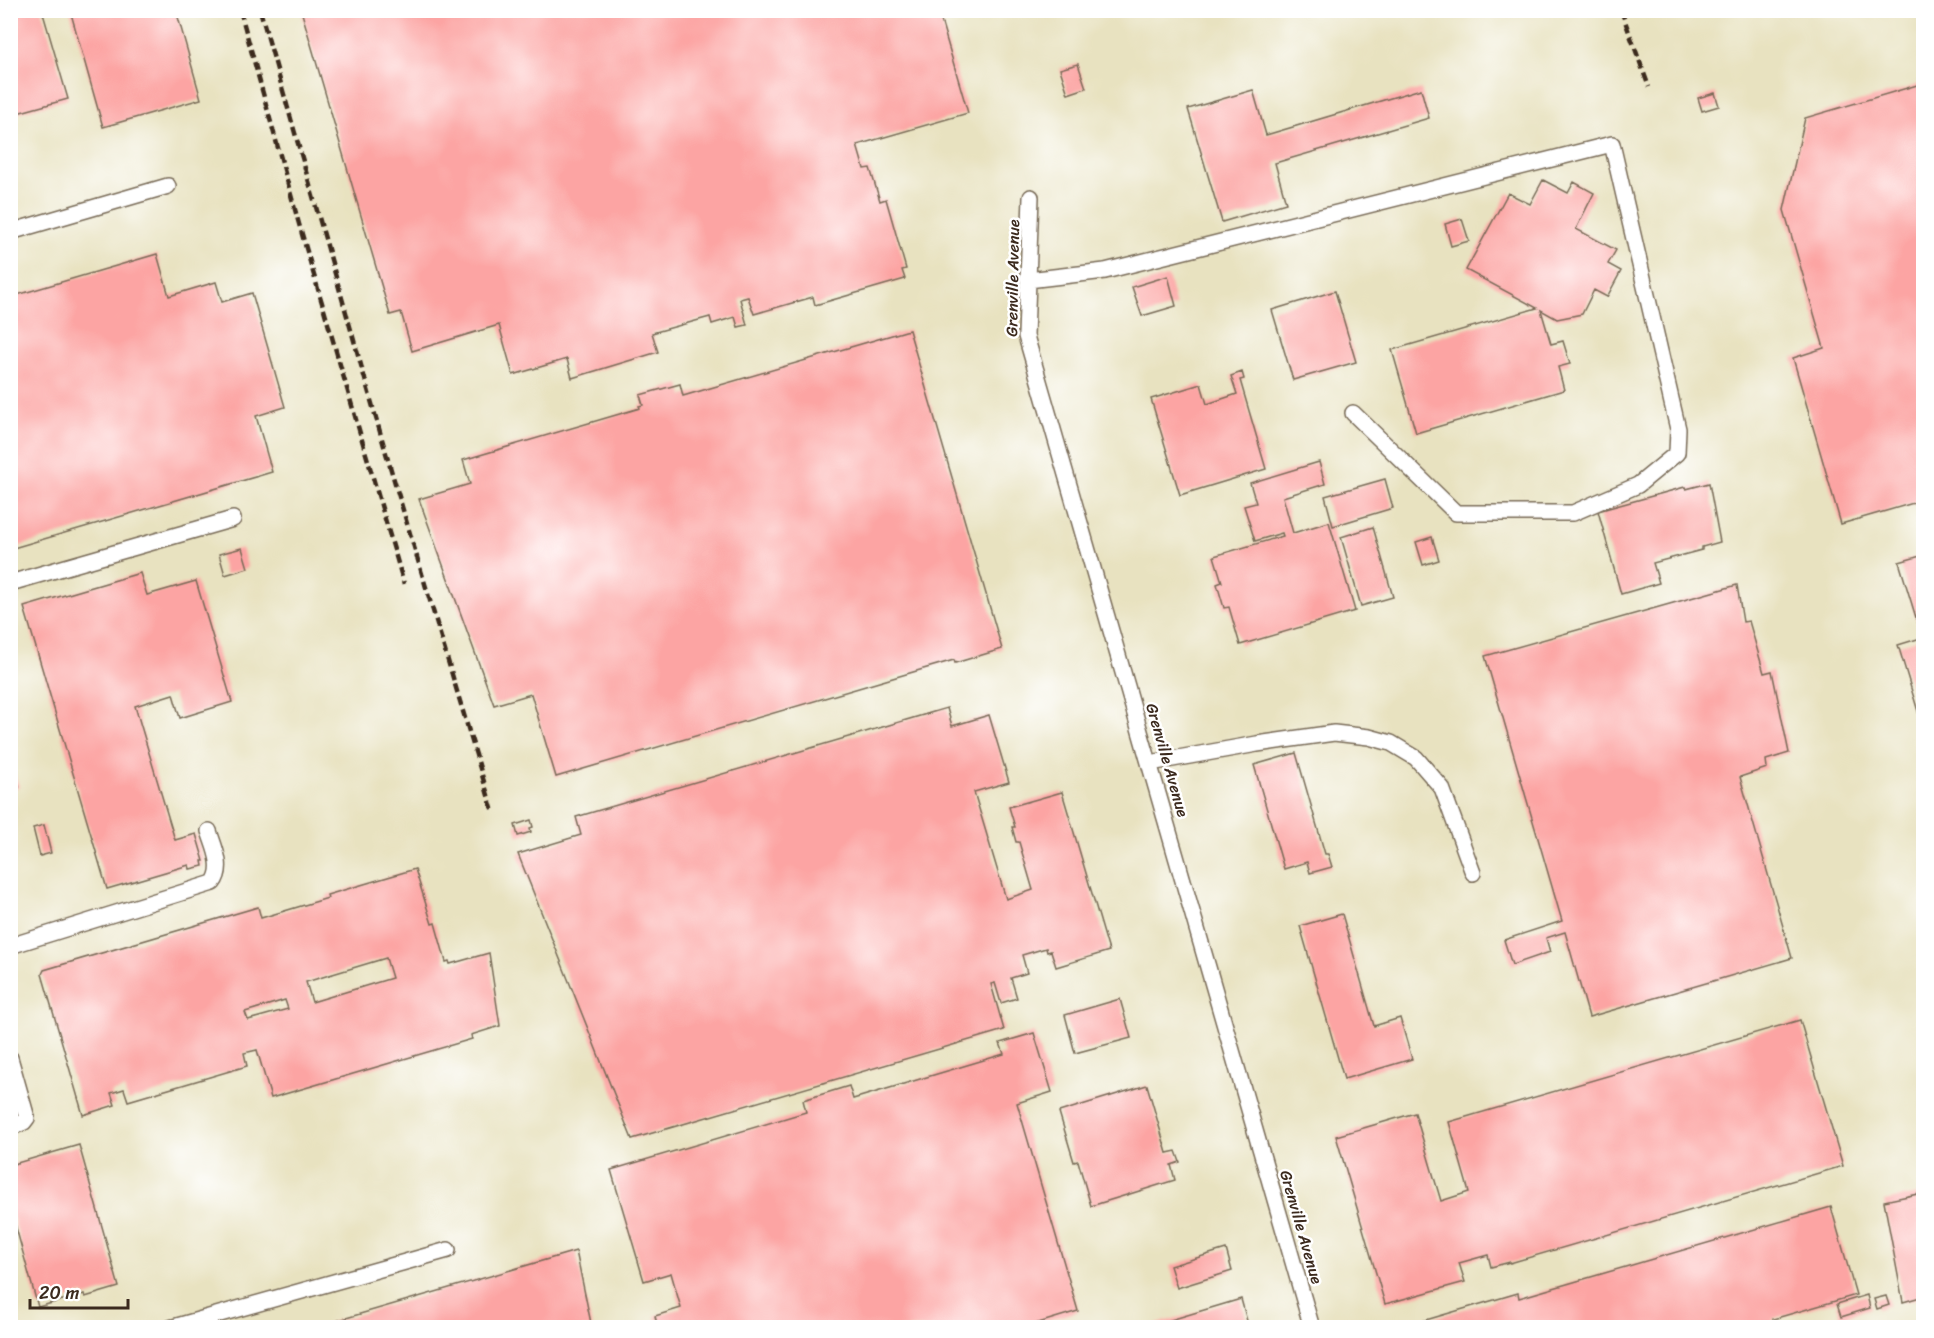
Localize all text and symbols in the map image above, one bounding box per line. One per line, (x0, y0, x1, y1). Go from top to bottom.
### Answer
street label: Grenville Avenue (997, 219, 1028, 337)
street label: Grenville Avenue (1137, 700, 1198, 821)
street label: Grenville Avenue (1271, 1167, 1332, 1288)
scale bar (30, 1272, 128, 1310)
text: 20 m (39, 1277, 79, 1309)

